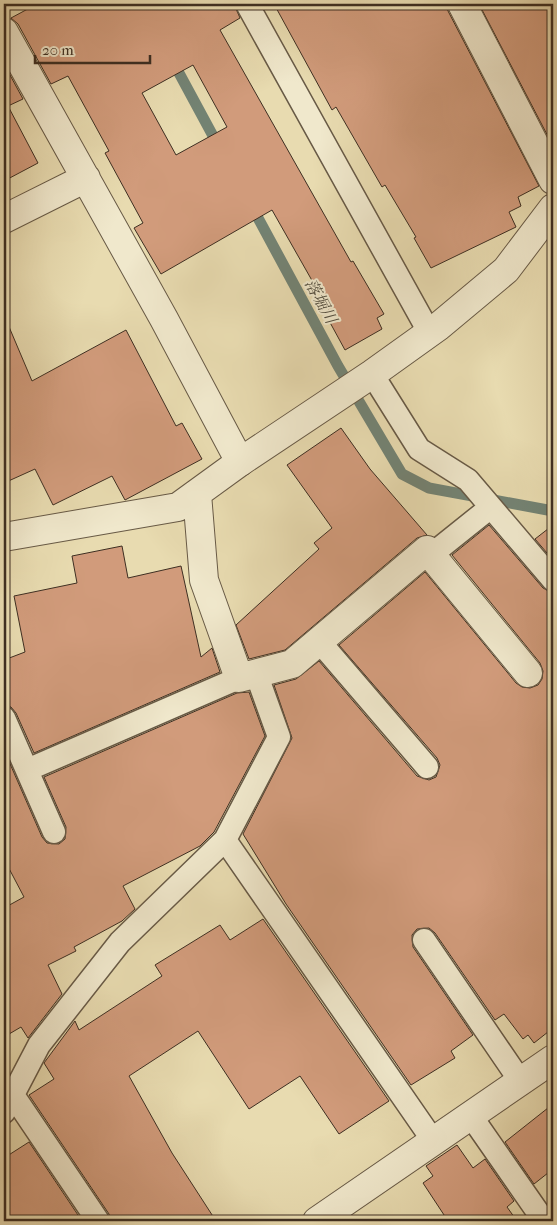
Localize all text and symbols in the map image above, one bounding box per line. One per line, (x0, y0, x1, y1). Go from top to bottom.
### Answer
scale bar (35, 32, 150, 64)
text: 20 m (42, 41, 74, 59)
water label: 落堀川 (301, 275, 342, 328)

